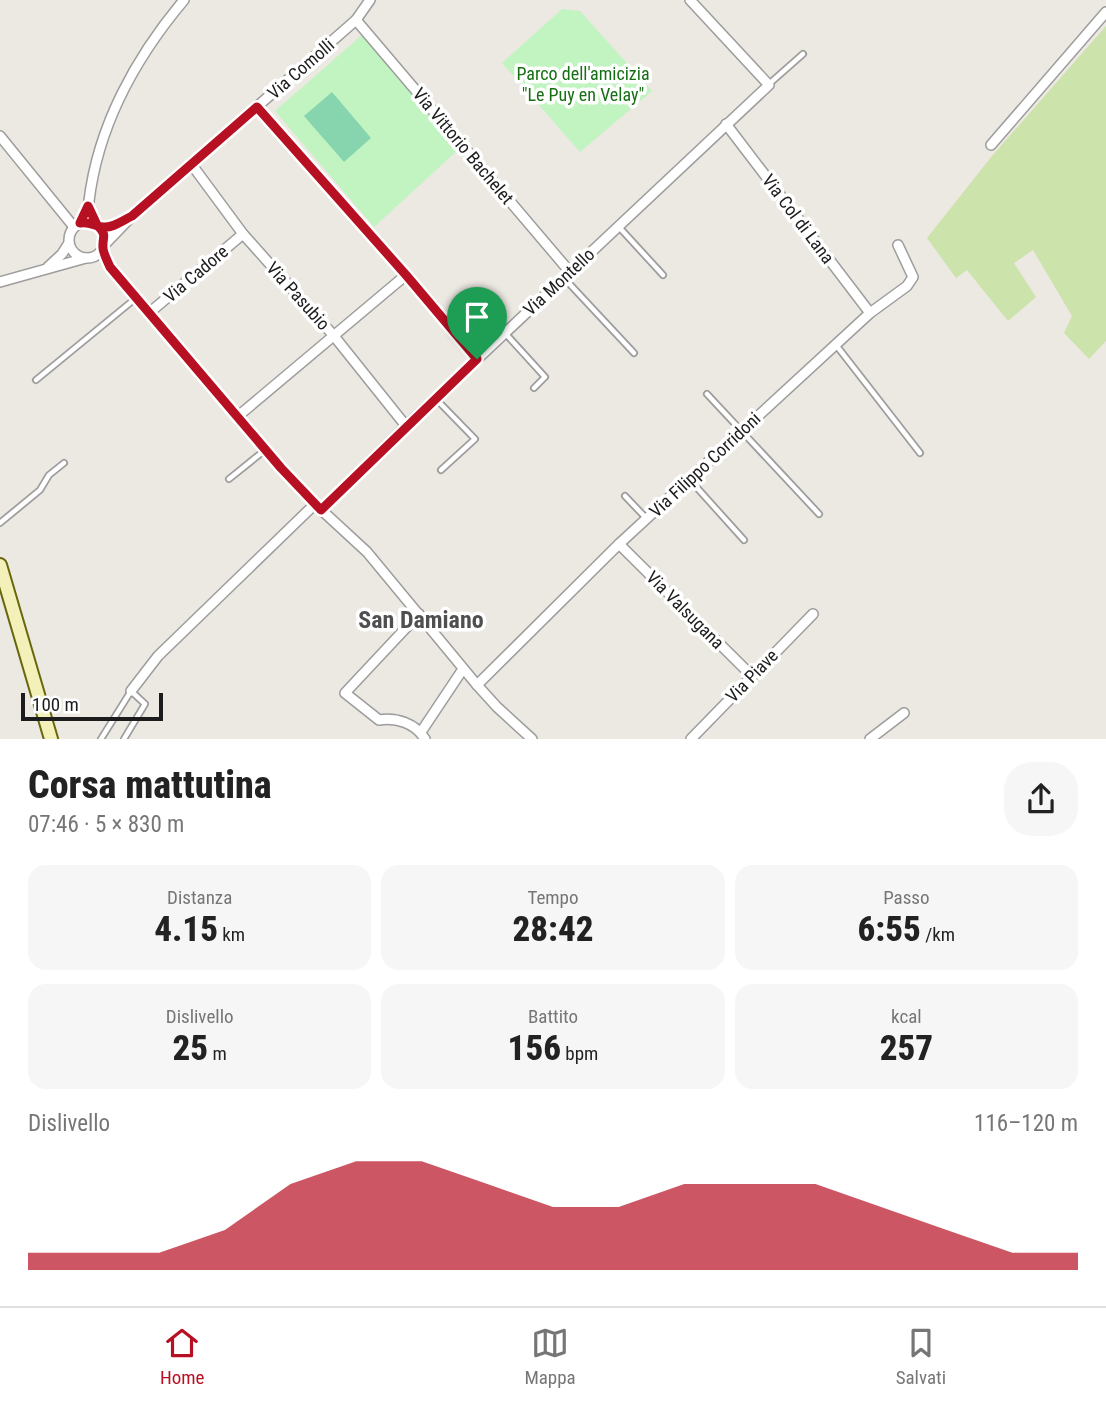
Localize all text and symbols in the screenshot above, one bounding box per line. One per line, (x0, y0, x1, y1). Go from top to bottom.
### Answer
street label: Via Comolli (263, 34, 338, 103)
park label: Parco dell'amicizia "Le Puy en Velay" (516, 63, 650, 105)
street label: Via Vittorio Bachelet (409, 83, 518, 208)
street label: Via Col di Lana (758, 170, 839, 267)
street label: Via Cadore (159, 241, 232, 307)
street label: Via Montello (519, 243, 599, 320)
street label: Via Pasubio (262, 257, 334, 334)
pin (447, 287, 507, 359)
icon: arrive (458, 298, 496, 336)
street label: Via Filippo Corridoni (645, 408, 765, 521)
street label: Via Valsugana (642, 566, 729, 653)
district label: San Damiano (358, 606, 484, 634)
street label: Via Piave (721, 645, 782, 707)
scale bar (21, 690, 163, 722)
text: 100 m (32, 693, 79, 716)
button: share (1004, 762, 1078, 836)
text: Corsa mattutina (28, 763, 272, 807)
text: 07:46 · 5 × 830 m (28, 811, 184, 838)
text: Distanza (167, 886, 232, 909)
text: Tempo (527, 886, 579, 909)
text: Passo (883, 886, 930, 909)
text: 4.15 (154, 909, 218, 950)
text: 28:42 (512, 909, 594, 950)
text: 6:55 (858, 909, 921, 950)
text: km (218, 923, 245, 946)
text: /km (921, 923, 955, 946)
text: Dislivello (166, 1005, 234, 1028)
text: Battito (528, 1005, 578, 1028)
text: kcal (891, 1005, 922, 1028)
text: 25 (173, 1028, 208, 1069)
text: 156 (508, 1028, 561, 1069)
text: 257 (880, 1028, 933, 1069)
text: m (208, 1042, 227, 1065)
text: bpm (561, 1042, 598, 1065)
text: Dislivello (28, 1110, 110, 1137)
text: 116–120 m (974, 1110, 1078, 1137)
tab: Home (160, 1324, 204, 1389)
tab: Mappa (524, 1324, 576, 1389)
tab: Salvati (896, 1324, 946, 1389)

